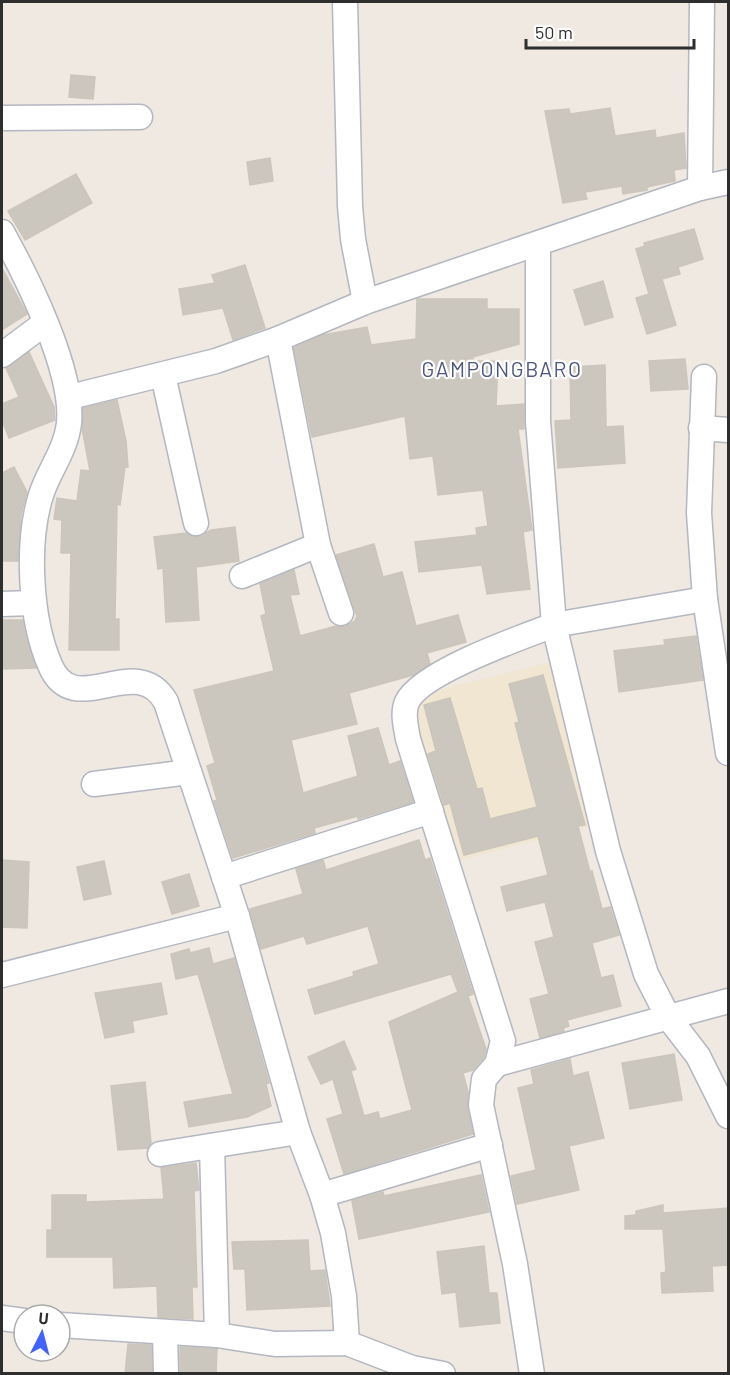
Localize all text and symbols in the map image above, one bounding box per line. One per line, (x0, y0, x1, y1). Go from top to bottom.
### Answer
scale bar (526, 12, 694, 50)
text: 50 m (535, 21, 573, 43)
district label: GAMPONGBARO (421, 356, 583, 381)
north arrow (12, 1303, 72, 1363)
text: U (38, 1308, 50, 1328)

